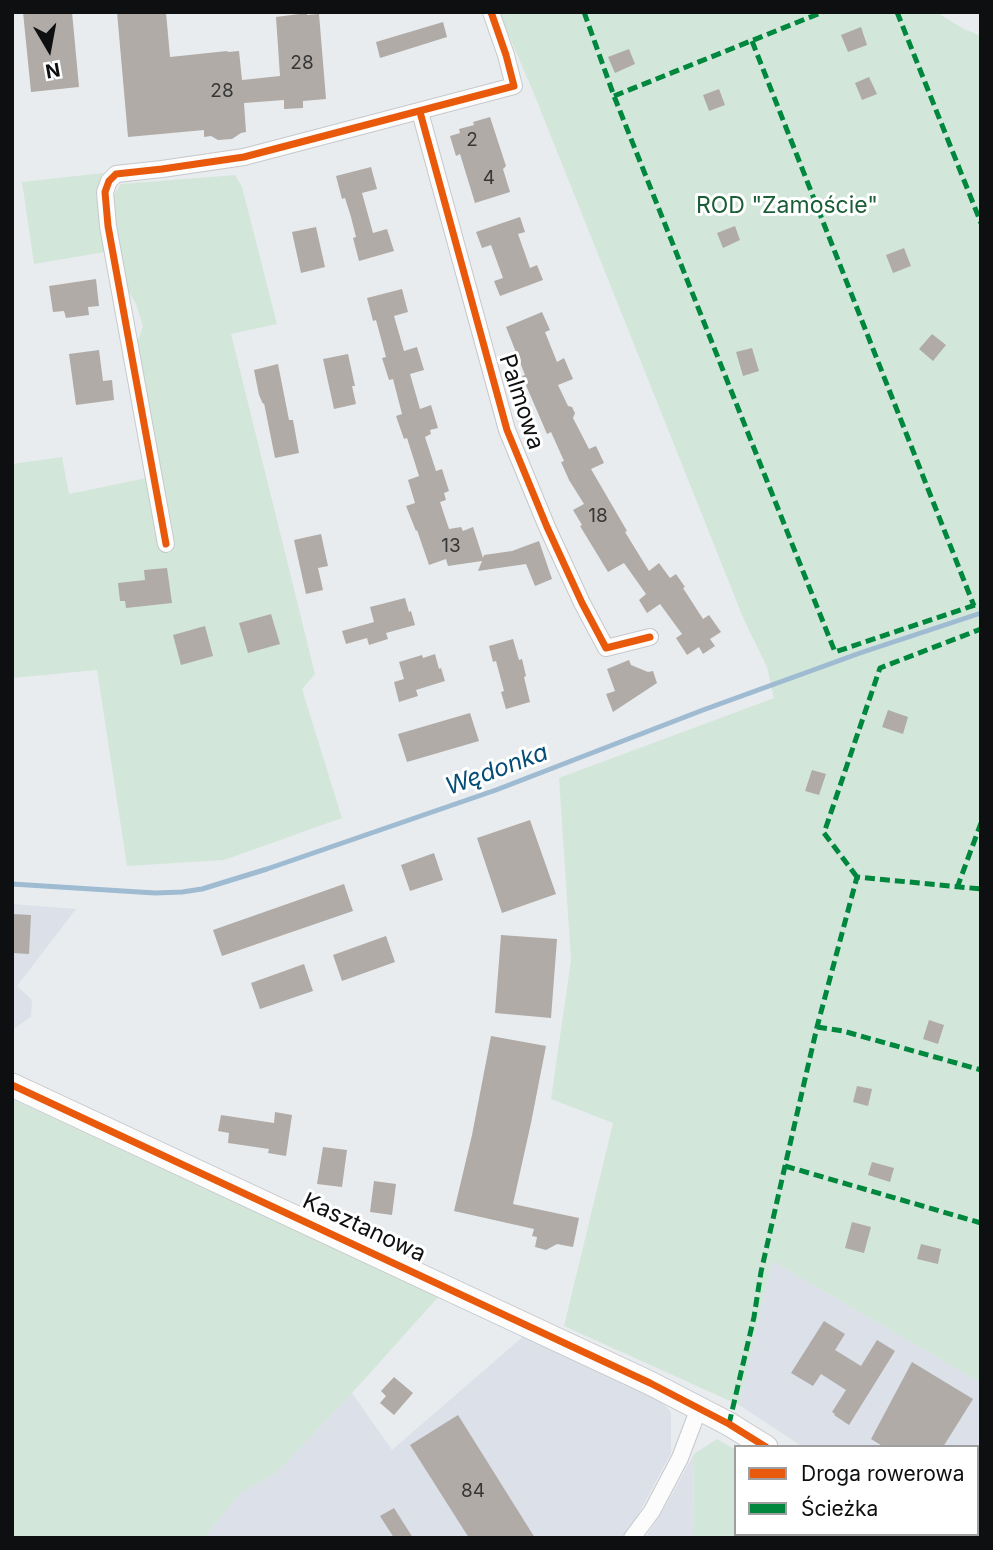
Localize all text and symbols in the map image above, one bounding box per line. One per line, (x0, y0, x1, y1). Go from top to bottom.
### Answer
north arrow (14, 14, 84, 84)
house number: 28 (290, 52, 314, 74)
text: N (44, 58, 62, 83)
house number: 28 (210, 80, 234, 102)
house number: 2 (466, 129, 478, 151)
house number: 4 (483, 167, 495, 189)
park label: ROD "Zamoście" (696, 192, 878, 220)
street label: Palmowa (493, 351, 549, 453)
house number: 18 (588, 505, 608, 527)
house number: 13 (441, 535, 461, 557)
water label: Wędonka (442, 738, 552, 802)
street label: Kasztanowa (298, 1188, 430, 1268)
legend (734, 1445, 979, 1536)
text: Droga rowerowa (801, 1461, 964, 1486)
house number: 84 (461, 1480, 485, 1502)
text: Ścieżka (801, 1496, 878, 1521)

